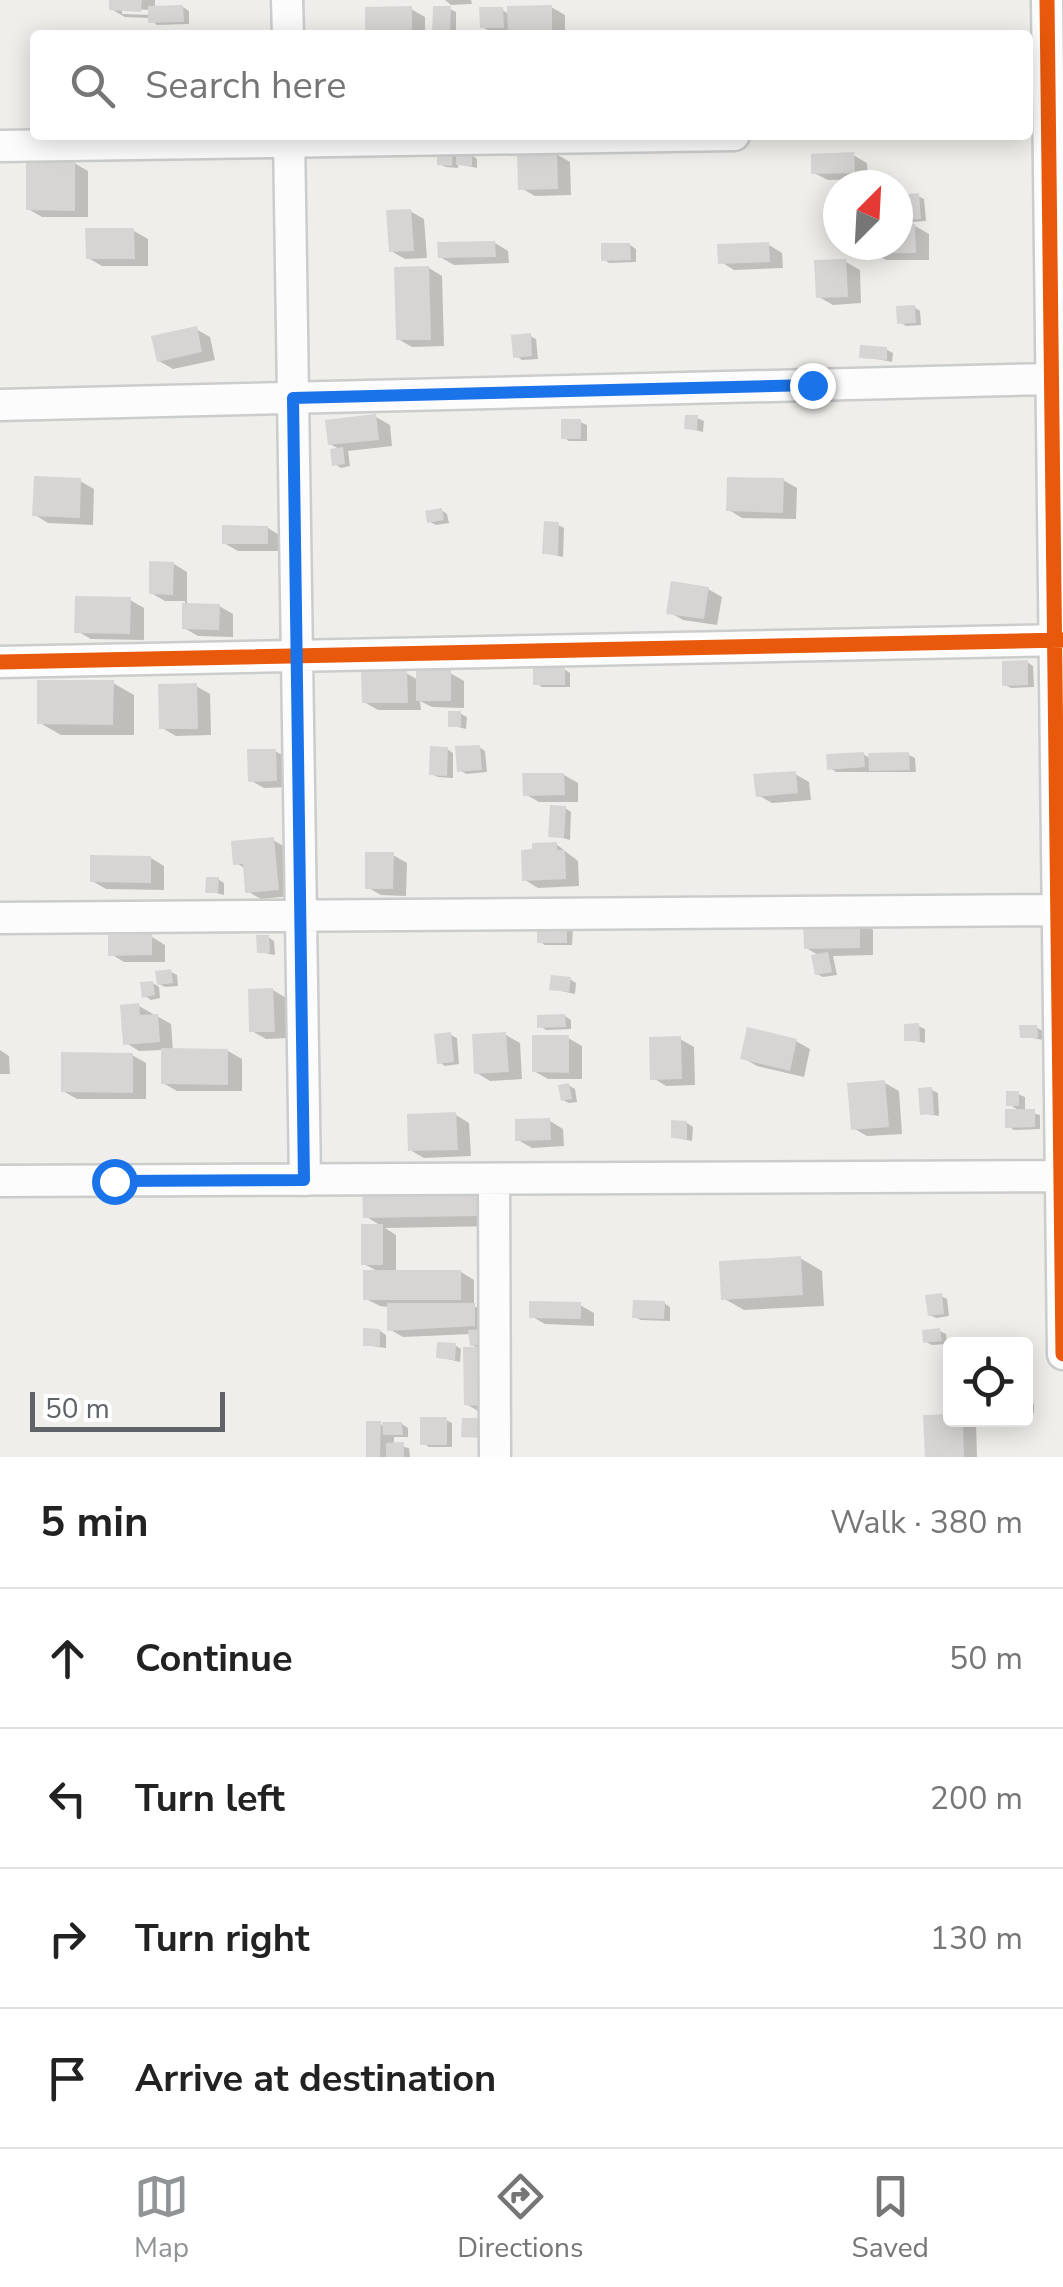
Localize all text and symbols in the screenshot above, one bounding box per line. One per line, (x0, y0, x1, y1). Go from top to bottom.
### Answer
search box (30, 30, 1033, 140)
icon: search (65, 58, 120, 113)
text: Search here (145, 60, 346, 111)
north arrow (823, 170, 913, 260)
route end (790, 363, 836, 409)
route start (92, 1159, 138, 1205)
map controls (943, 1337, 1033, 1427)
button: locate (943, 1337, 1033, 1427)
scale bar (30, 1387, 225, 1432)
text: 50 m (45, 1390, 110, 1428)
text: 5 min (40, 1494, 149, 1551)
text: Walk · 380 m (830, 1501, 1023, 1544)
icon: ahead (40, 1631, 95, 1686)
text: Continue (135, 1633, 293, 1684)
text: 50 m (949, 1637, 1023, 1680)
icon: left (40, 1771, 95, 1826)
text: Turn left (135, 1773, 285, 1824)
text: 200 m (930, 1777, 1023, 1820)
icon: right (40, 1911, 95, 1966)
text: Turn right (135, 1913, 310, 1964)
text: 130 m (930, 1917, 1023, 1960)
icon: arrive (40, 2051, 95, 2106)
text: Arrive at destination (135, 2053, 496, 2104)
tab: Map (134, 2169, 189, 2267)
tab: Directions (457, 2169, 583, 2267)
tab: Saved (852, 2169, 929, 2267)

